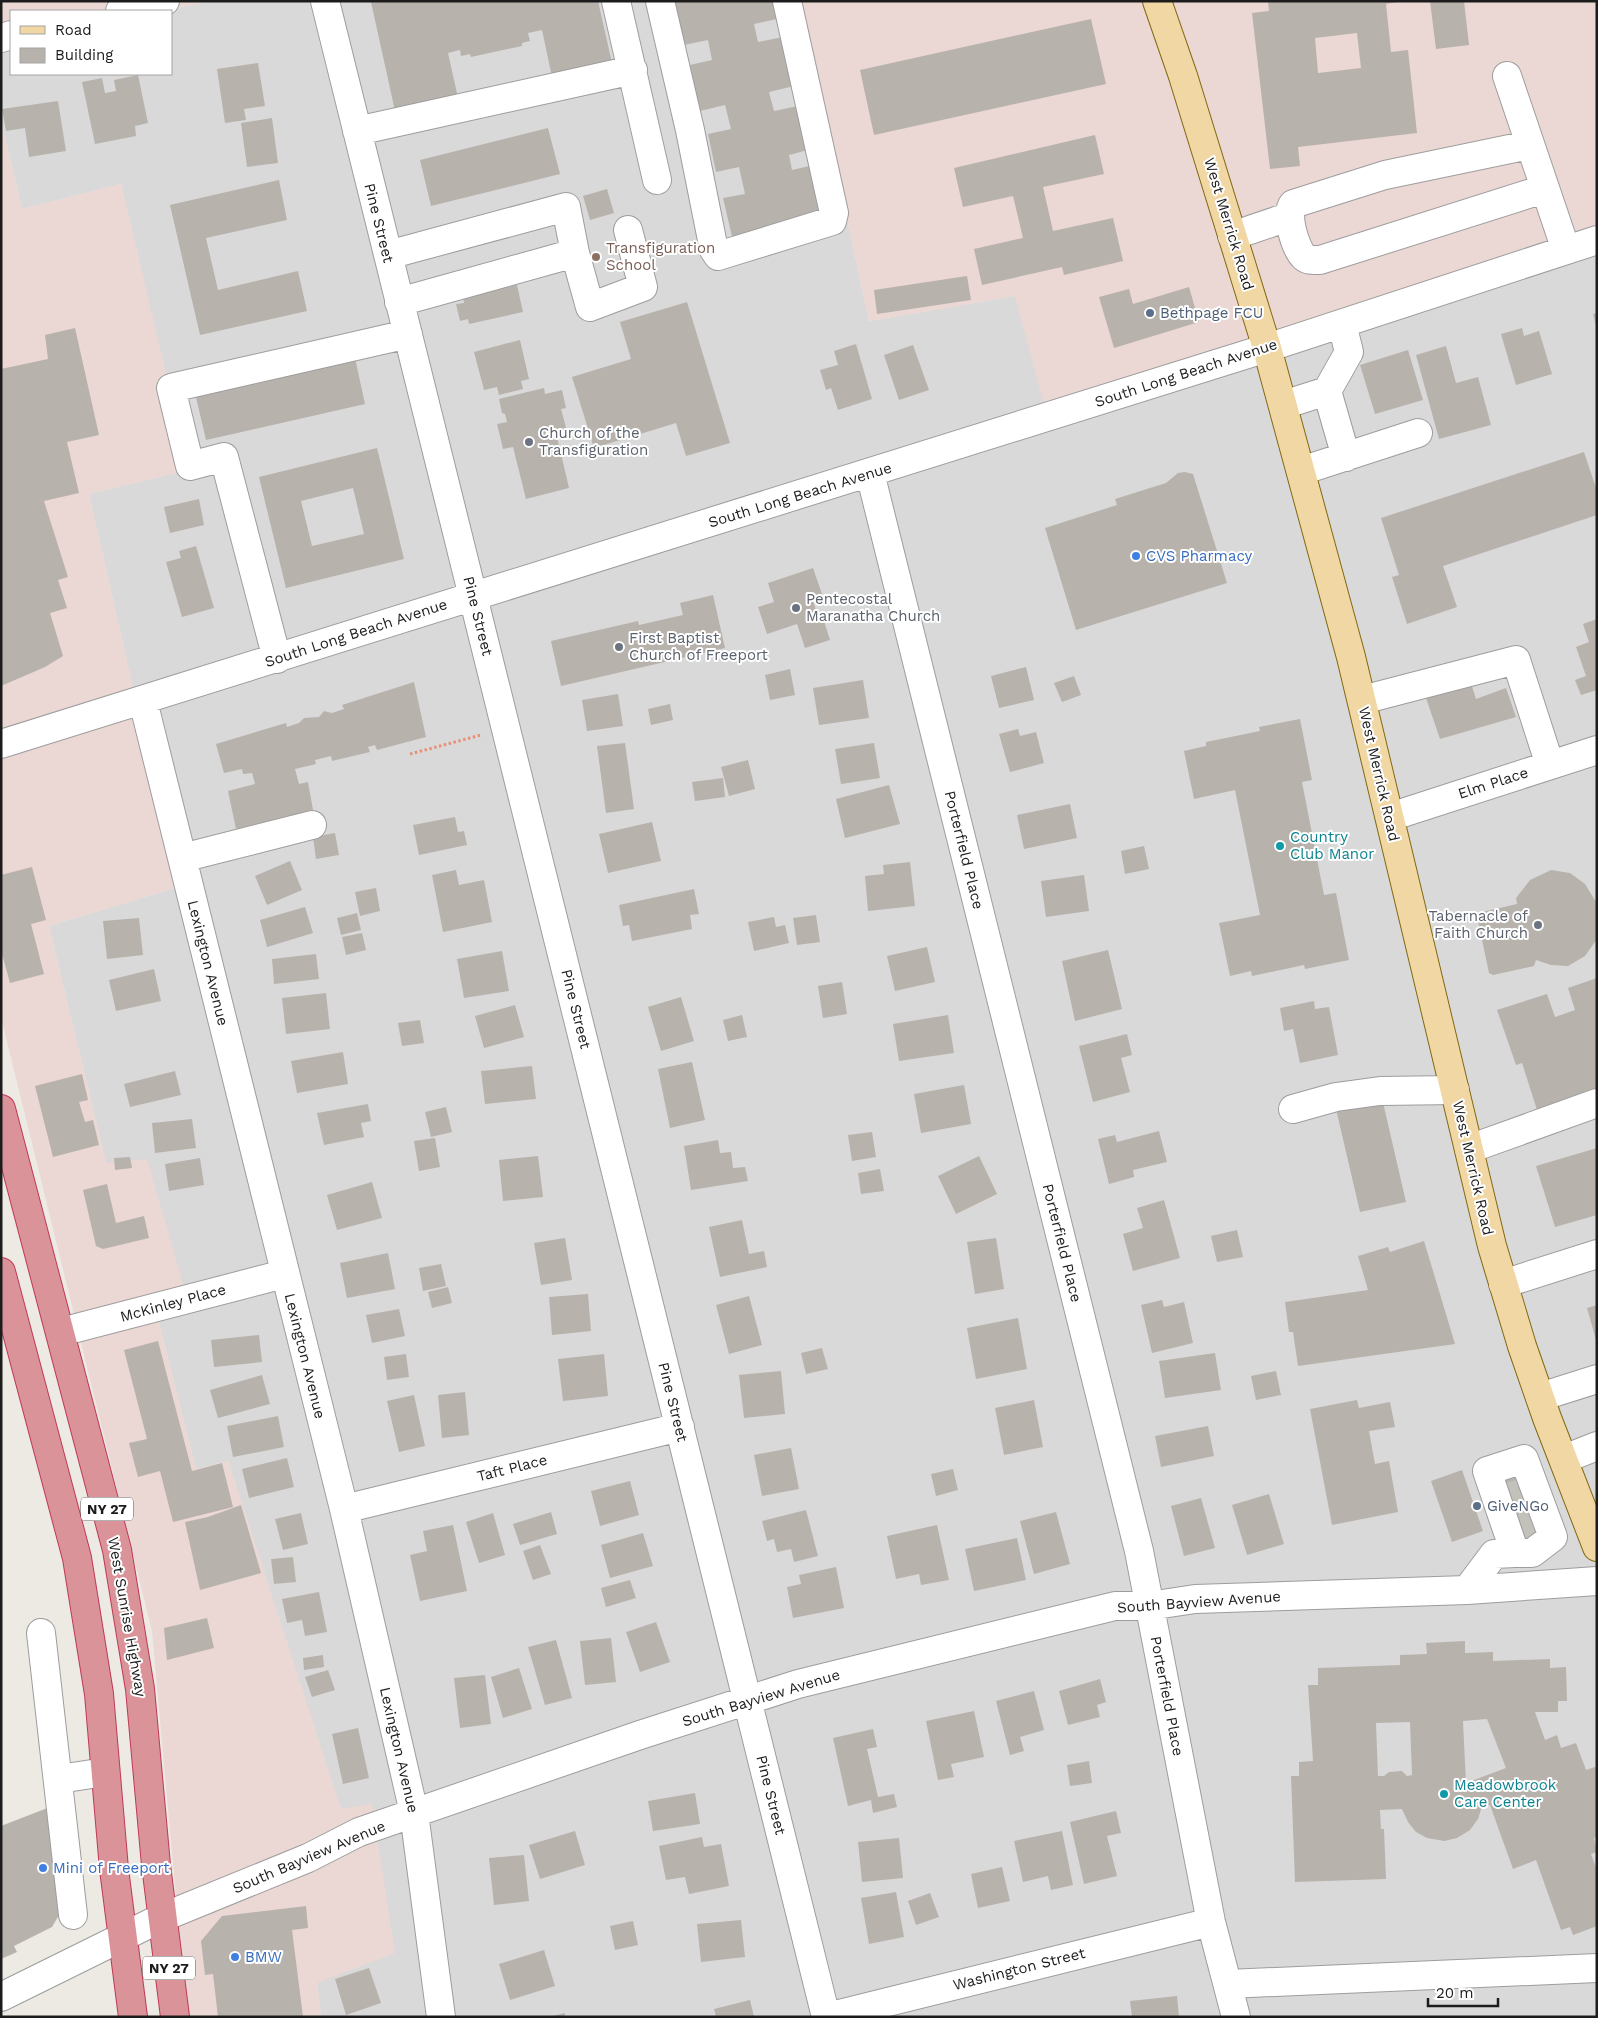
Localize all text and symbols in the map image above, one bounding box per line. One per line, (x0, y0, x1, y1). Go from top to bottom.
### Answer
legend (10, 10, 172, 75)
text: Road (55, 21, 92, 39)
text: Building (55, 46, 113, 64)
street label: West Merrick Road (1200, 156, 1258, 292)
street label: Pine Street (360, 181, 398, 265)
place label: Transfiguration School (606, 239, 715, 274)
marker: Transfiguration School (590, 251, 602, 263)
place label: Bethpage FCU (1160, 304, 1263, 322)
marker: Bethpage FCU (1144, 307, 1156, 319)
street label: South Long Beach Avenue (1092, 335, 1280, 411)
place label: Church of the Transfiguration (539, 424, 648, 459)
marker: Church of the Transfiguration (523, 436, 535, 448)
street label: South Long Beach Avenue (706, 458, 894, 532)
place label: CVS Pharmacy (1146, 547, 1252, 565)
marker: CVS Pharmacy (1130, 550, 1142, 562)
street label: Pine Street (459, 574, 497, 658)
place label: Pentecostal Maranatha Church (806, 590, 940, 625)
street label: South Long Beach Avenue (262, 595, 450, 671)
marker: Pentecostal Maranatha Church (790, 602, 802, 614)
place label: First Baptist Church of Freeport (629, 629, 769, 664)
marker: First Baptist Church of Freeport (613, 641, 625, 653)
street label: West Merrick Road (1355, 705, 1403, 843)
street label: Elm Place (1456, 763, 1530, 803)
street label: Porterfield Place (941, 789, 987, 911)
place label: Country Club Manor (1290, 828, 1374, 863)
marker: Country Club Manor (1274, 840, 1286, 852)
street label: Lexington Avenue (184, 898, 232, 1028)
place label: Tabernacle of Faith Church (1428, 907, 1528, 942)
marker: Tabernacle of Faith Church (1532, 919, 1544, 931)
street label: Pine Street (557, 967, 595, 1051)
street label: West Merrick Road (1449, 1099, 1497, 1237)
street label: Porterfield Place (1039, 1182, 1085, 1304)
street label: McKinley Place (118, 1280, 228, 1326)
street label: Lexington Avenue (281, 1291, 329, 1421)
street label: Pine Street (654, 1360, 692, 1444)
street label: Taft Place (475, 1451, 549, 1485)
place label: GiveNGo (1487, 1497, 1549, 1515)
road number: NY 27 (81, 1498, 133, 1520)
marker: GiveNGo (1471, 1500, 1483, 1512)
street label: West Sunrise Highway (104, 1536, 150, 1699)
street label: South Bayview Avenue (1116, 1587, 1282, 1617)
street label: Porterfield Place (1147, 1635, 1187, 1757)
street label: South Bayview Avenue (680, 1665, 842, 1731)
street label: Lexington Avenue (376, 1685, 422, 1815)
street label: Pine Street (752, 1753, 790, 1837)
place label: Meadowbrook Care Center (1454, 1776, 1557, 1811)
marker: Meadowbrook Care Center (1438, 1788, 1450, 1800)
street label: South Bayview Avenue (230, 1817, 388, 1897)
place label: Mini of Freeport (53, 1859, 170, 1877)
marker: Mini of Freeport (37, 1862, 49, 1874)
street label: Washington Street (951, 1944, 1088, 1994)
place label: BMW (245, 1948, 282, 1966)
marker: BMW (229, 1951, 241, 1963)
road number: NY 27 (143, 1956, 195, 1980)
scale bar (1428, 1976, 1498, 2008)
text: 20 m (1436, 1984, 1474, 2002)

